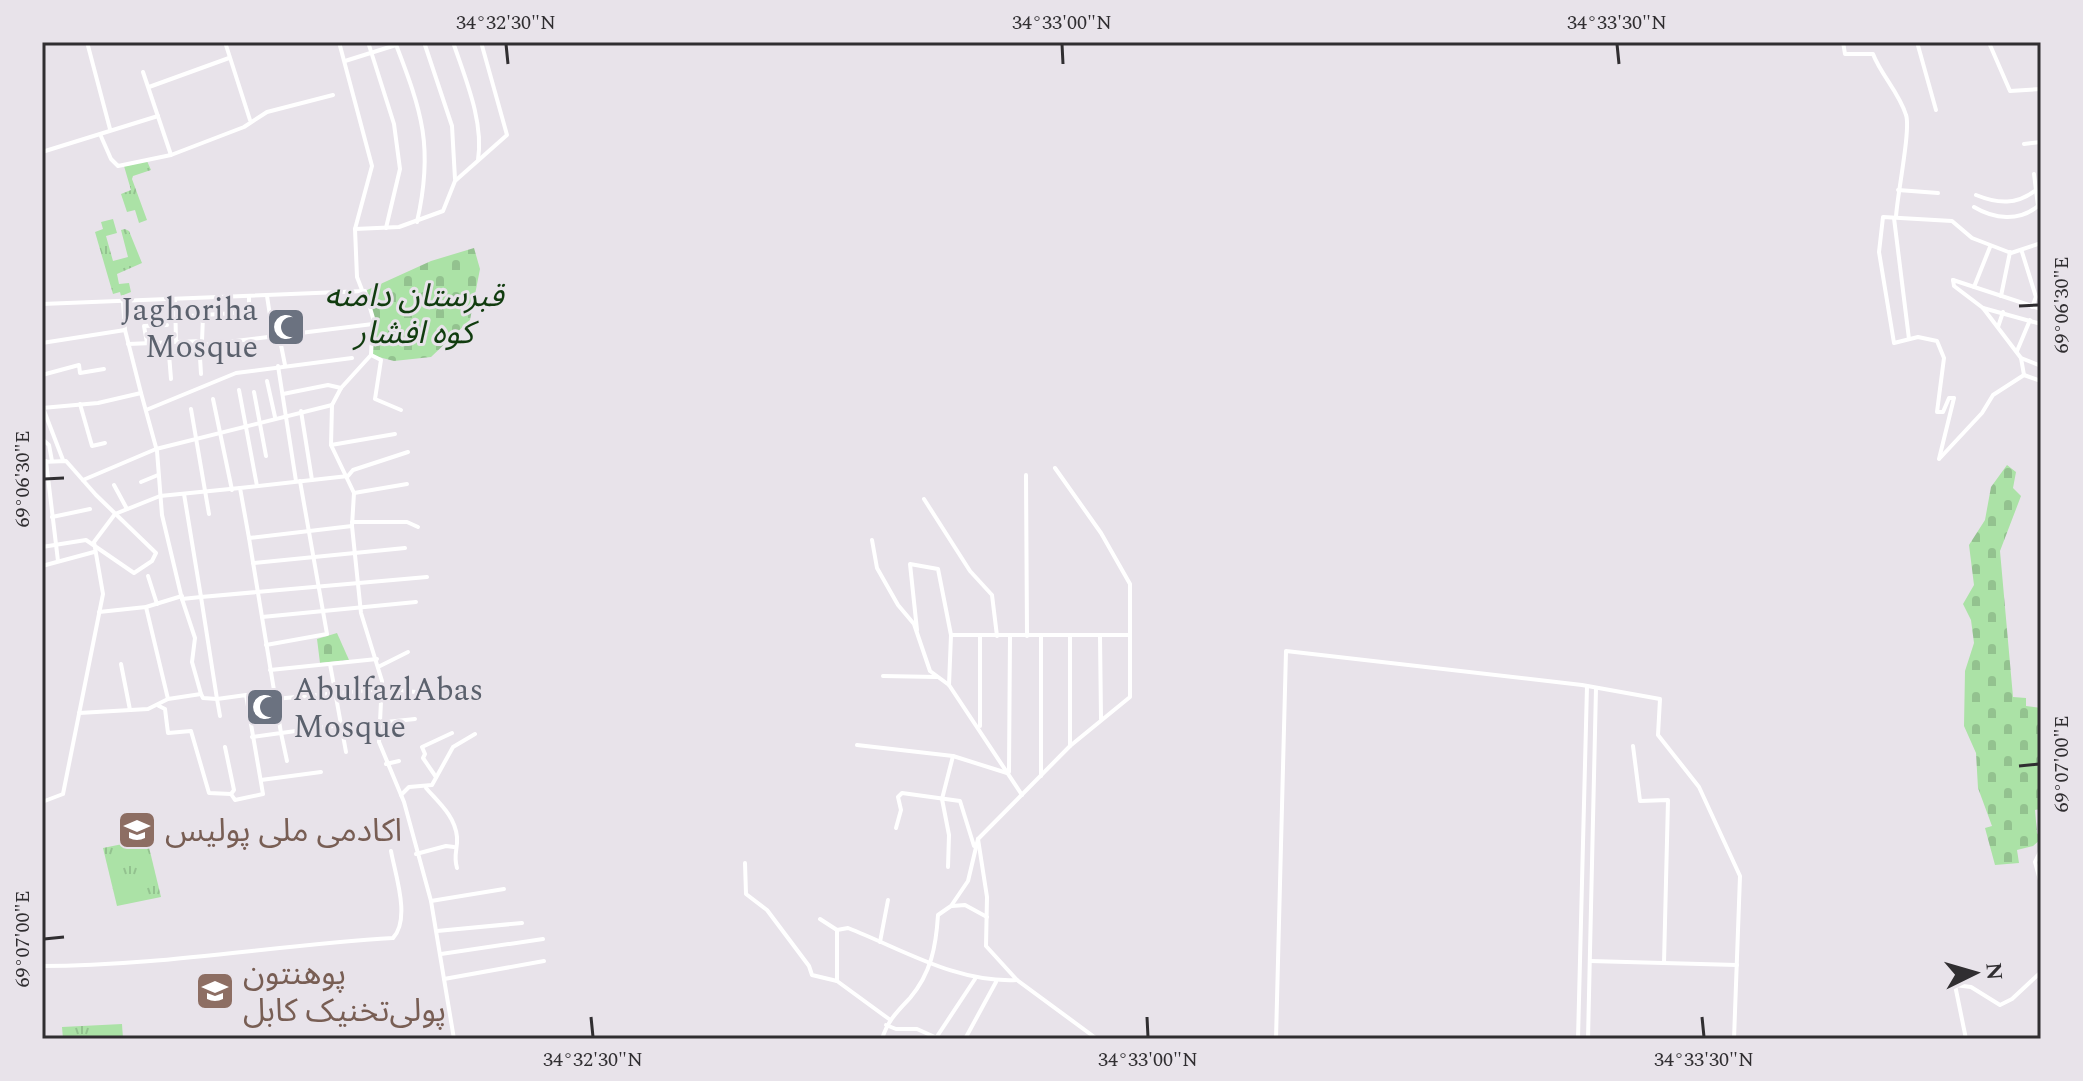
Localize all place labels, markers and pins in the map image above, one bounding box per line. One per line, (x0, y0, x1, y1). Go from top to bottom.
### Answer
place label: Jaghoriha Mosque (121, 286, 258, 372)
mosque icon: Jaghoriha Mosque (265, 306, 307, 348)
place label: AbulfazlAbas Mosque (293, 666, 483, 752)
mosque icon: AbulfazlAbas Mosque (244, 686, 286, 728)
place label: اکادمی ملی پولیس (165, 807, 402, 856)
school or university icon: اکادمی ملی پولیس (116, 809, 158, 851)
place label: پوهنتون پولی‌تخنیک کابل (243, 950, 446, 1036)
school or university icon: پوهنتون پولی‌تخنیک کابل (194, 970, 236, 1012)

